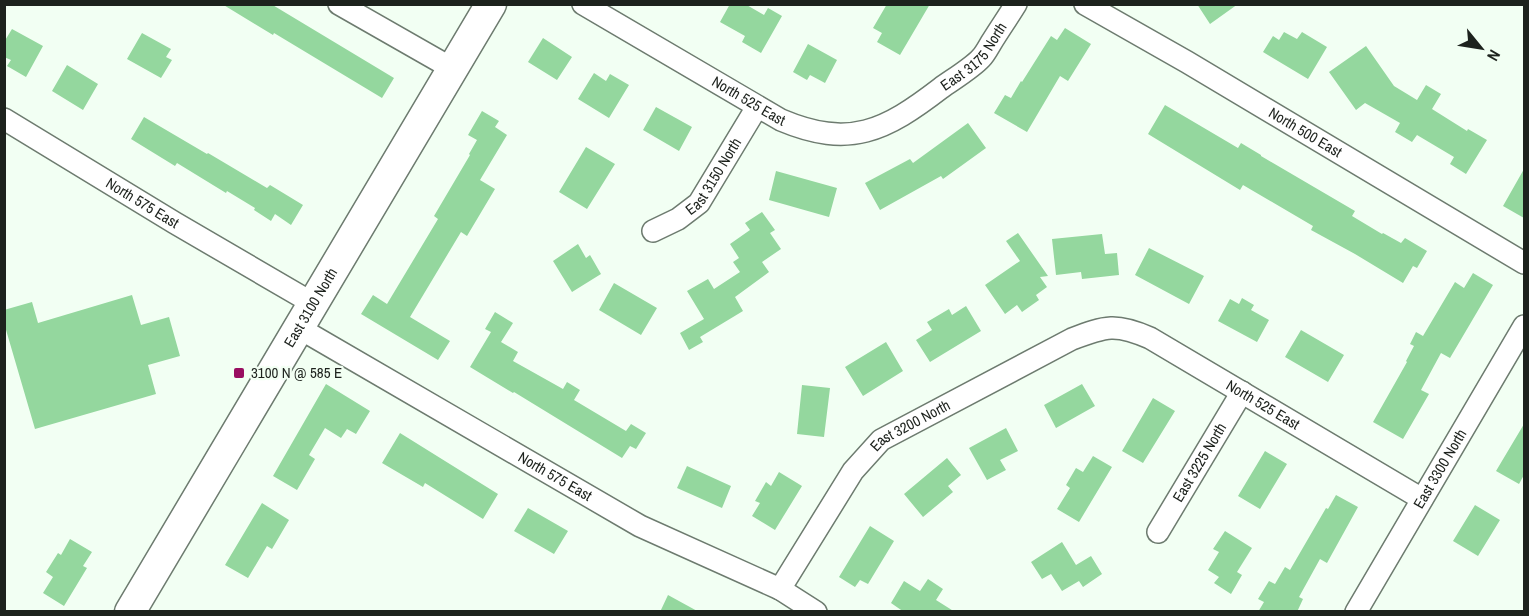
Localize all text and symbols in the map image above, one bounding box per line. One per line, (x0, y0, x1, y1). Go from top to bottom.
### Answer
street label: East 3175 North (936, 18, 1012, 95)
north arrow (1451, 18, 1511, 78)
text: N (1482, 46, 1506, 65)
street label: North 525 East (708, 71, 789, 131)
street label: North 500 East (1265, 102, 1347, 162)
street label: East 3150 North (681, 134, 746, 220)
street label: North 575 East (102, 172, 184, 233)
street label: East 3100 North (279, 264, 342, 351)
place label: 3100 N @ 585 E (251, 362, 342, 383)
marker: 3100 N @ 585 E (232, 366, 246, 380)
street label: North 525 East (1222, 374, 1304, 435)
street label: East 3200 North (865, 394, 954, 456)
street label: East 3225 North (1167, 419, 1231, 506)
street label: East 3300 North (1408, 425, 1471, 512)
street label: North 575 East (514, 447, 597, 506)

